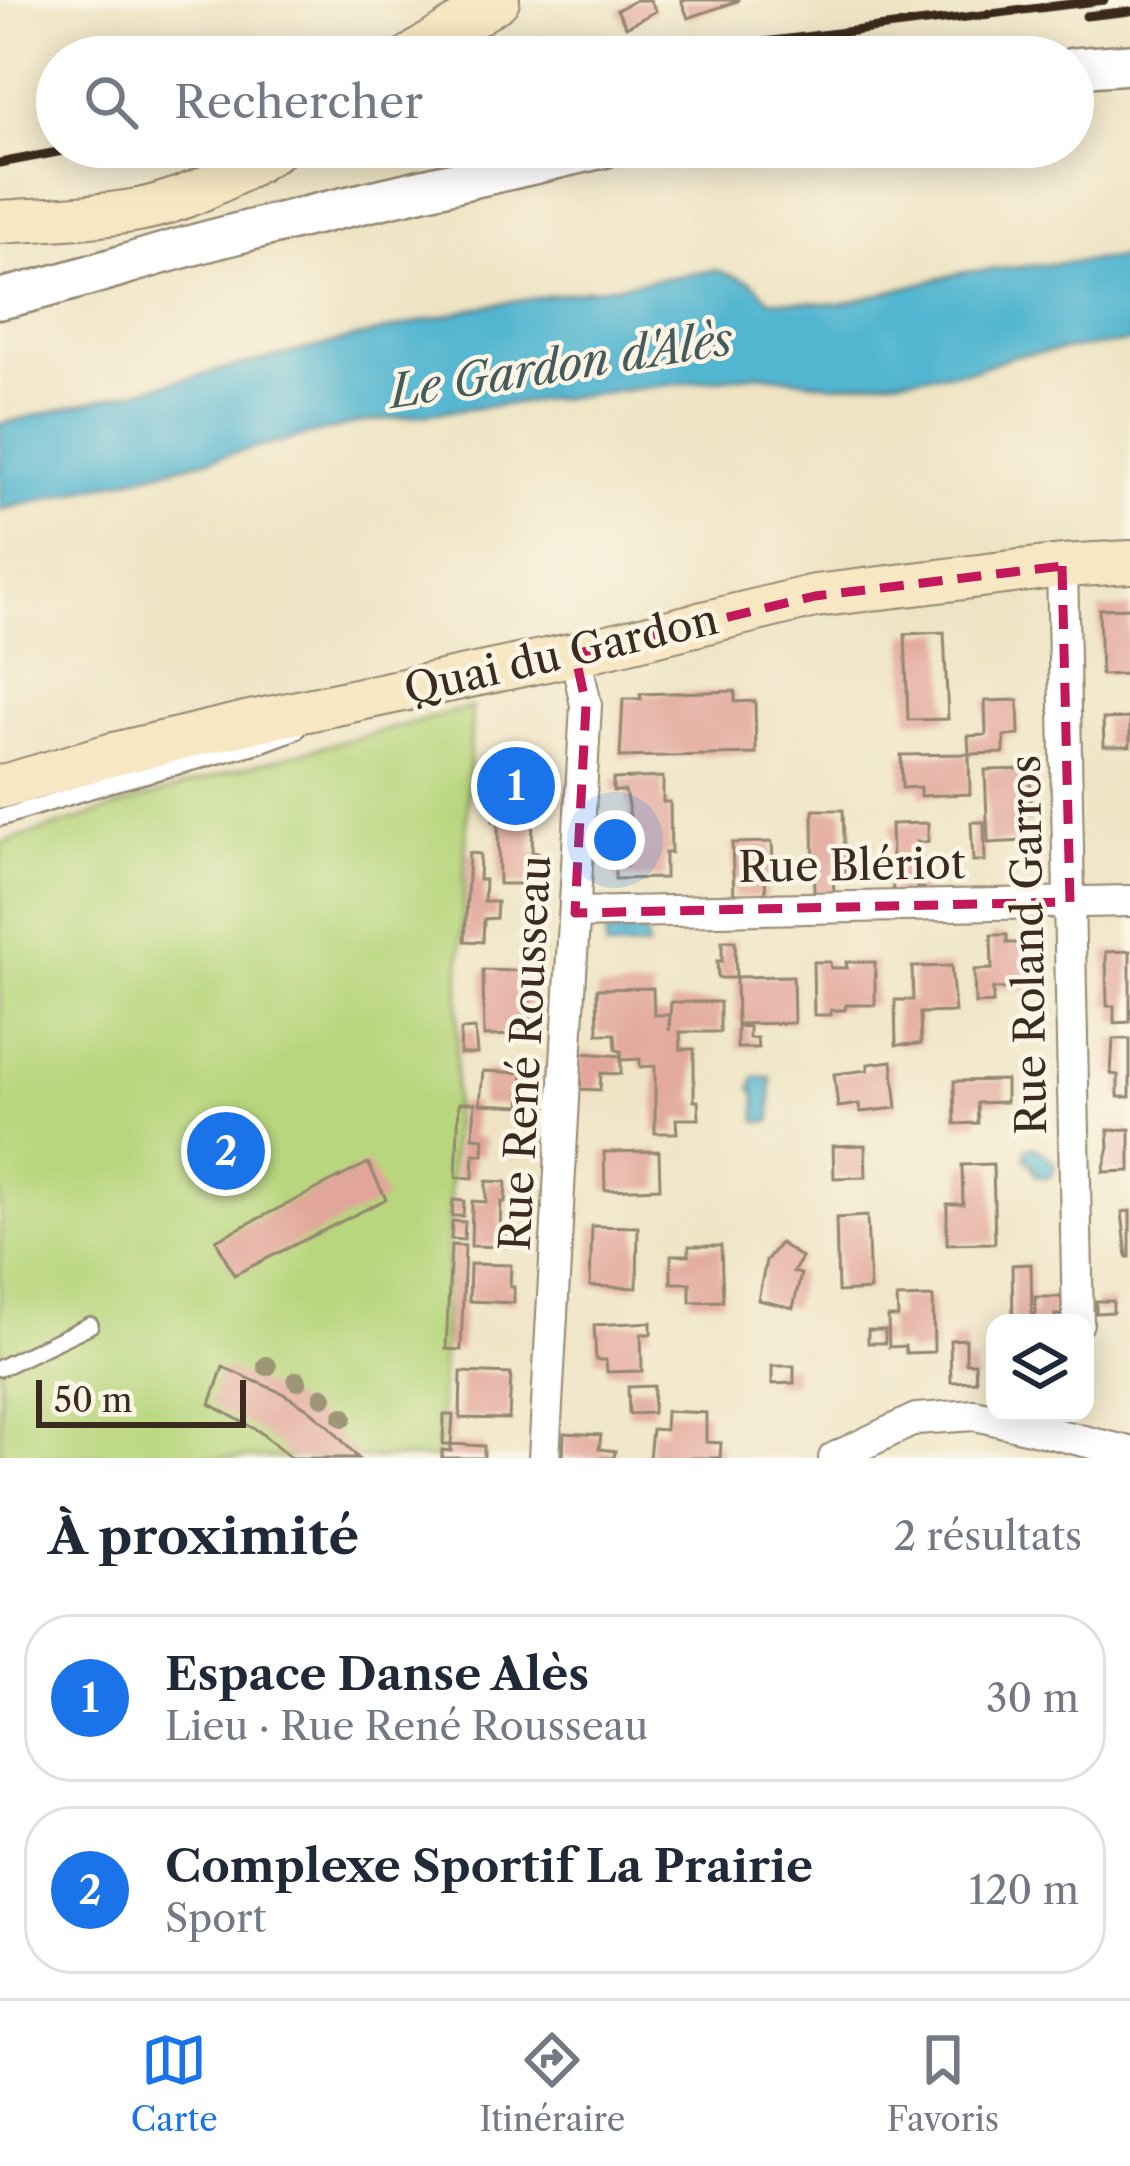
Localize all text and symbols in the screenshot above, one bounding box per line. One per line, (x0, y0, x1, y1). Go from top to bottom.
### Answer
search box (36, 36, 1094, 168)
icon: search (78, 69, 144, 135)
text: Rechercher (174, 74, 423, 130)
water label: Le Gardon d'Alès (382, 310, 737, 420)
street label: Quai du Gardon (399, 593, 723, 715)
pin: 1 (477, 741, 555, 831)
street label: Rue Roland Garros (999, 755, 1057, 1135)
your location (585, 810, 645, 870)
street label: Rue Blériot (738, 837, 966, 893)
street label: Rue René Rousseau (489, 854, 561, 1252)
pin: 2 (187, 1106, 265, 1196)
map controls (986, 1314, 1094, 1422)
button: layers (986, 1314, 1094, 1422)
scale bar (36, 1374, 246, 1427)
text: 50 m (54, 1380, 132, 1421)
text: À proximité (48, 1505, 359, 1567)
text: 2 résultats (894, 1512, 1082, 1560)
text: Espace Danse Alès (165, 1646, 589, 1702)
text: 1 (81, 1674, 99, 1722)
text: 30 m (986, 1674, 1079, 1722)
text: Lieu · Rue René Rousseau (165, 1702, 648, 1750)
text: Complexe Sportif La Prairie (165, 1838, 813, 1894)
text: 2 (78, 1866, 102, 1914)
text: 120 m (969, 1866, 1079, 1914)
text: Sport (165, 1894, 266, 1942)
tab: Carte (131, 2027, 218, 2140)
tab: Itinéraire (479, 2027, 625, 2140)
tab: Favoris (887, 2027, 999, 2140)

